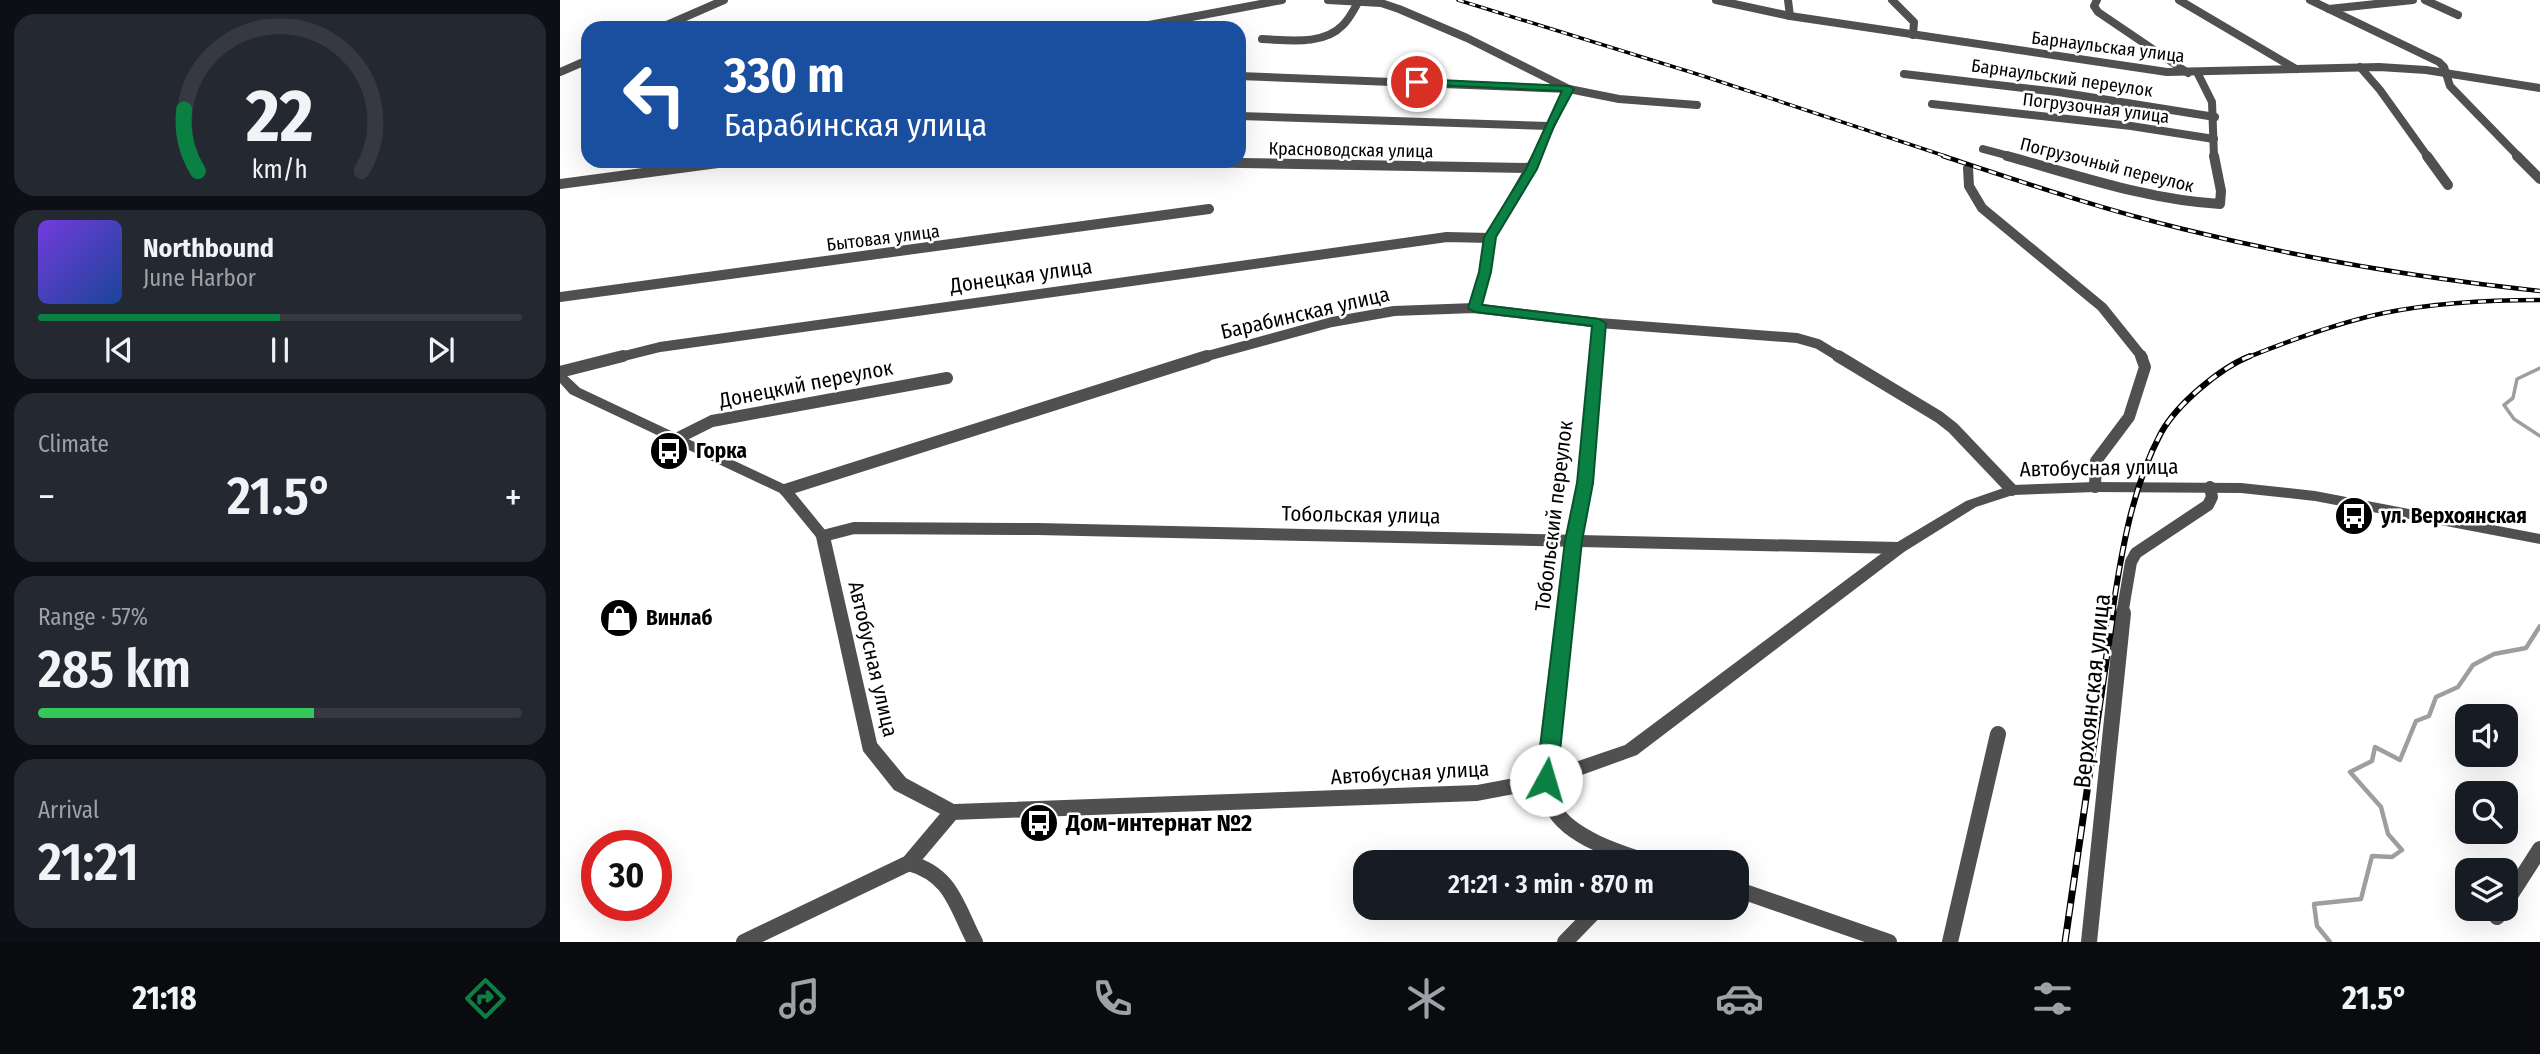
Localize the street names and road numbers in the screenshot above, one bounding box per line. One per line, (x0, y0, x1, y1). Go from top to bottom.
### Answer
street label: Барнаульская улица (2030, 27, 2186, 67)
street label: Барнаульский переулок (1970, 54, 2155, 102)
street label: Погрузочная улица (2021, 88, 2171, 128)
street label: Погрузочный переулок (2018, 133, 2197, 197)
street label: Красноводская улица (1268, 138, 1434, 162)
street label: Бытовая улица (825, 220, 941, 256)
street label: Донецкая улица (947, 253, 1094, 299)
street label: Барабинская улица (1218, 281, 1392, 345)
street label: Донецкий переулок (716, 354, 895, 414)
street label: Тобольский переулок (1529, 419, 1579, 613)
street label: Автобусная улица (2019, 454, 2179, 482)
street label: Тобольская улица (1281, 501, 1441, 529)
street label: Автобусная улица (842, 579, 904, 739)
street label: Верхоянская улица (2068, 592, 2116, 790)
street label: Автобусная улица (1330, 756, 1490, 790)

